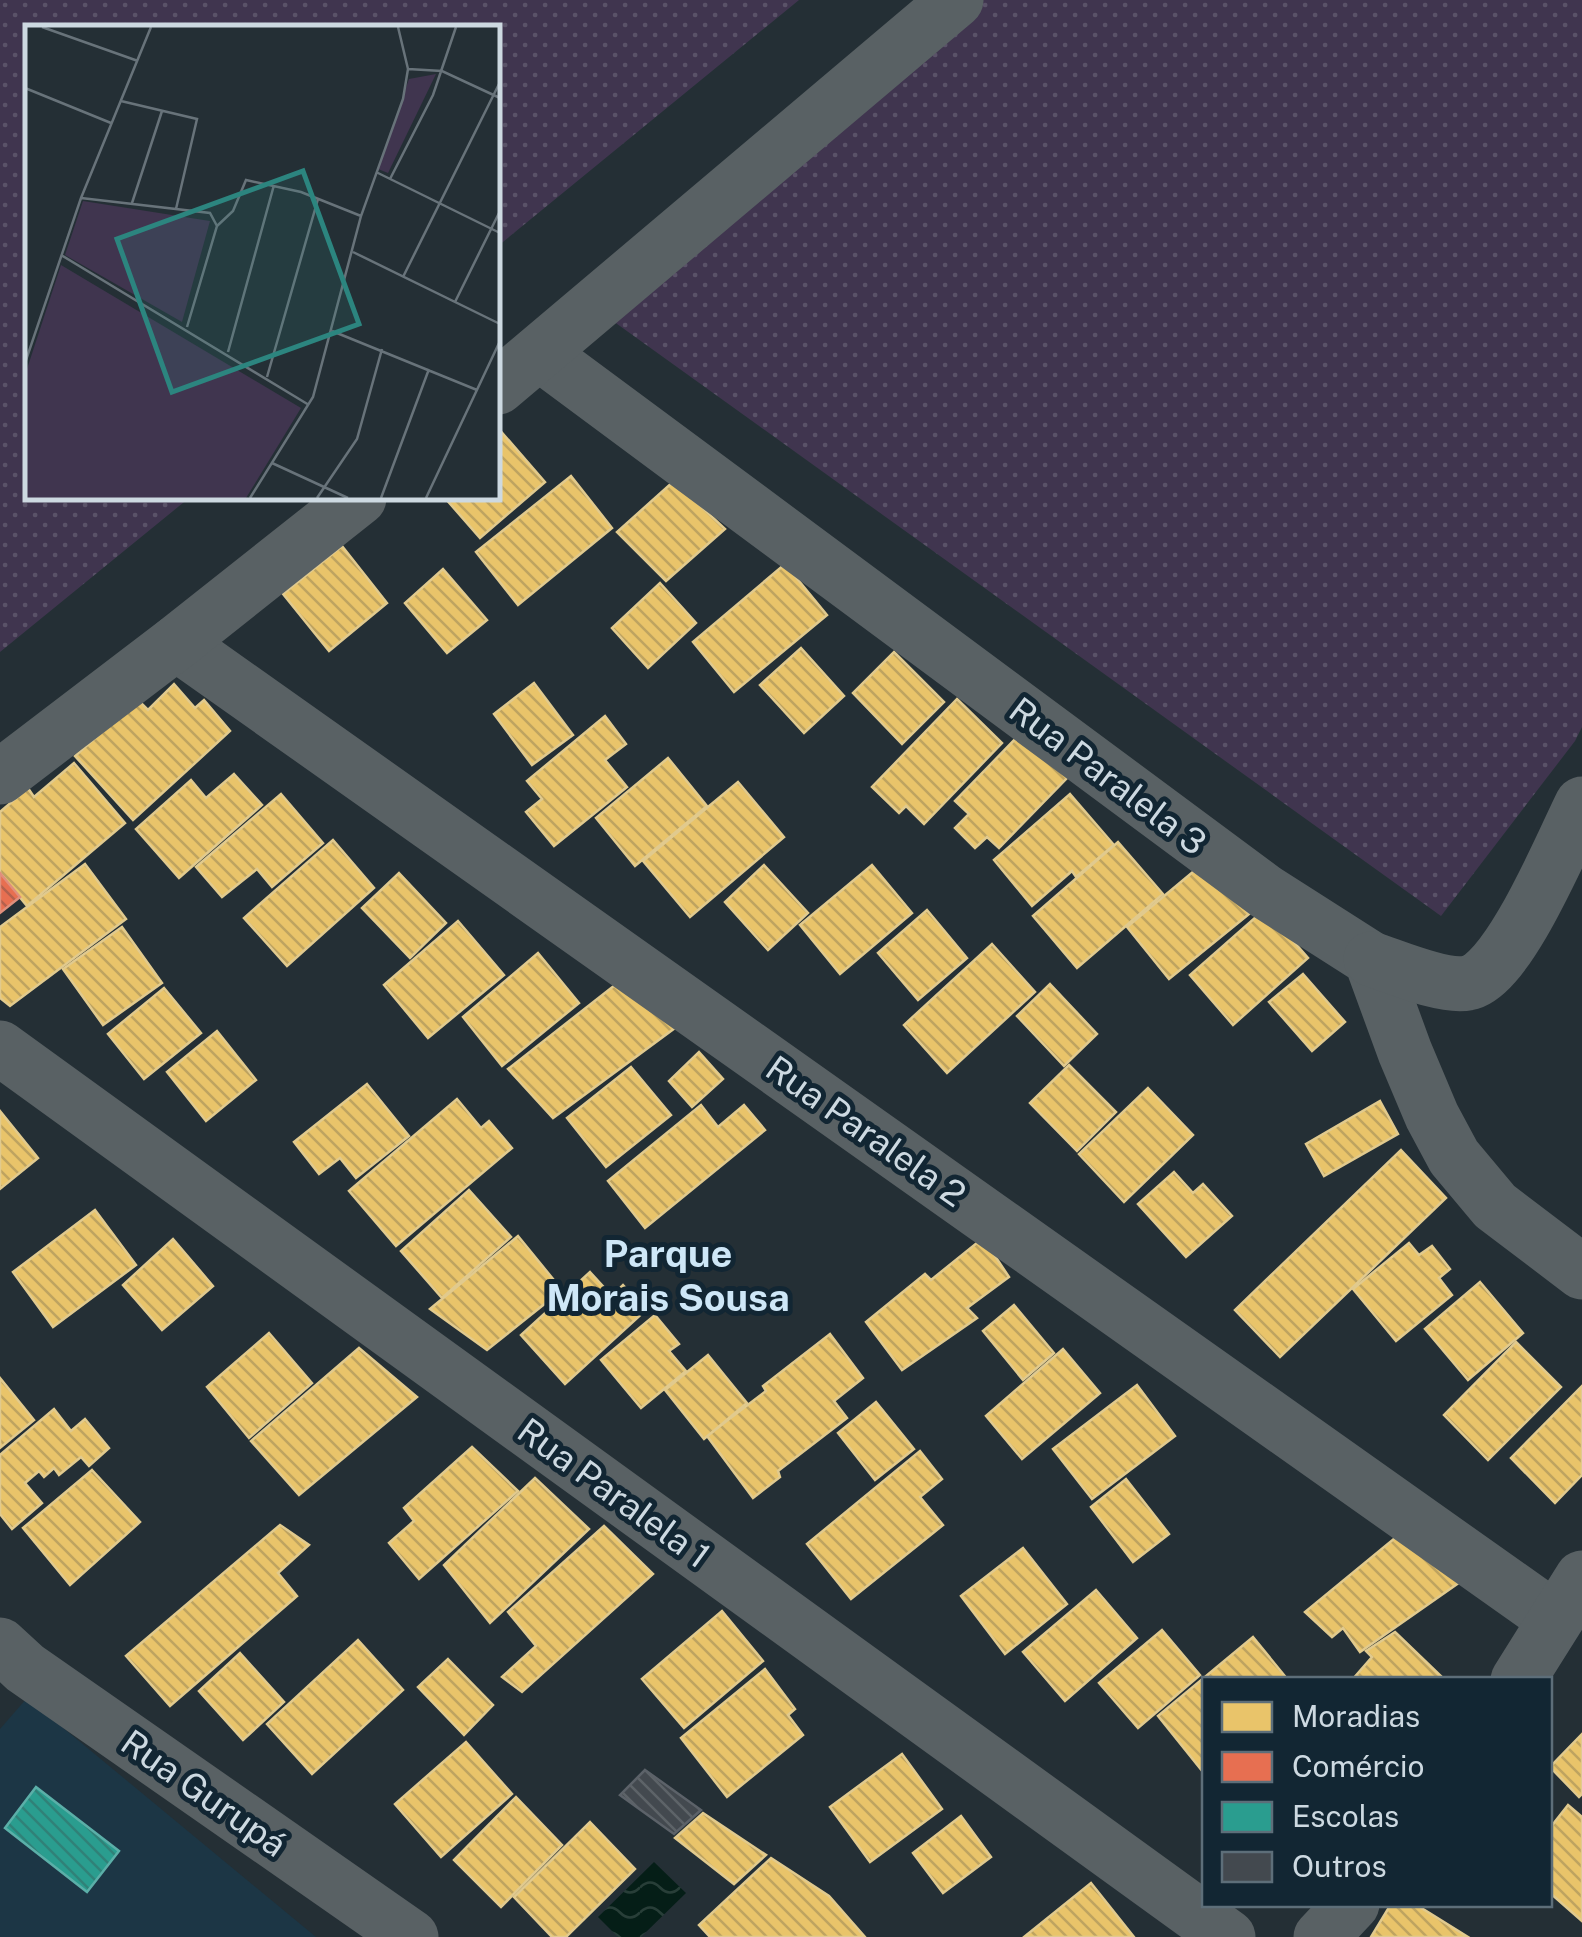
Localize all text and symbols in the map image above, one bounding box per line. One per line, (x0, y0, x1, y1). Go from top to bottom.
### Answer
inset map (25, 25, 500, 500)
street label: Rua Paralela 3 (1002, 689, 1214, 863)
street label: Rua Paralela 2 (758, 1047, 974, 1215)
district label: Parque Morais Sousa (546, 1231, 790, 1320)
street label: Rua Paralela 1 (510, 1410, 718, 1576)
legend (1202, 1677, 1552, 1907)
text: Moradias (1292, 1698, 1420, 1734)
street label: Rua Gurupá (114, 1721, 294, 1865)
text: Comércio (1292, 1748, 1425, 1784)
text: Escolas (1292, 1798, 1399, 1834)
text: Outros (1292, 1848, 1387, 1884)

